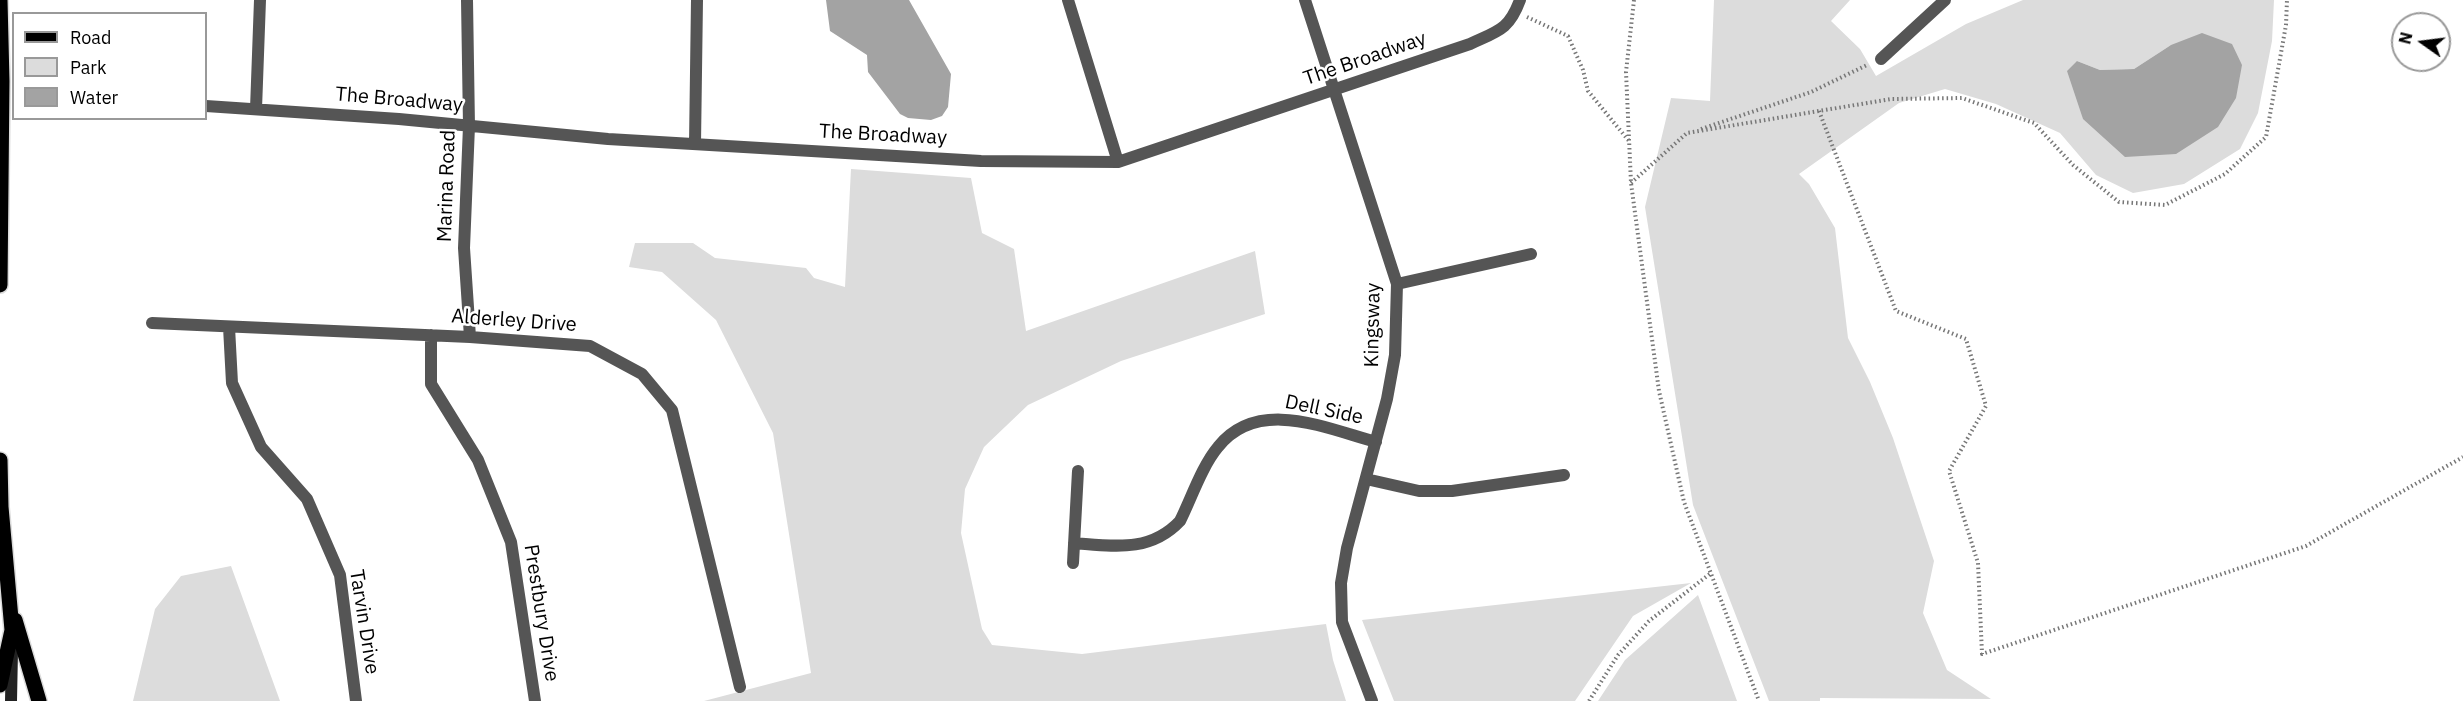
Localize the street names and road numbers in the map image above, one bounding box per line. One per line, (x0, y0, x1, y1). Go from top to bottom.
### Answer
street label: The Broadway (1301, 27, 1429, 91)
street label: The Broadway (334, 82, 464, 118)
street label: The Broadway (818, 120, 948, 150)
street label: Marina Road (433, 130, 461, 242)
street label: Kingsway (1360, 282, 1386, 368)
street label: Alderley Drive (451, 305, 577, 337)
street label: Dell Side (1283, 390, 1365, 430)
street label: Prestbury Drive (518, 543, 564, 683)
street label: Tarvin Drive (344, 568, 384, 676)

